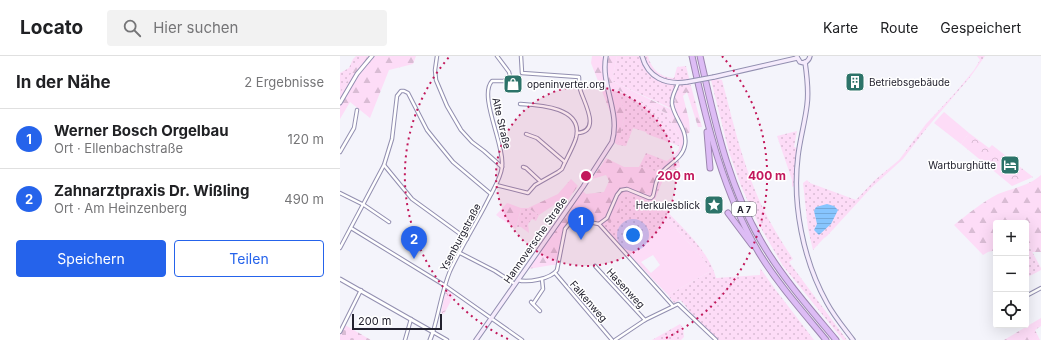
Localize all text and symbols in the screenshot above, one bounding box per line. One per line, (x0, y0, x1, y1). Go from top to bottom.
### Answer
search box (107, 10, 387, 46)
text: Locato (20, 16, 83, 39)
icon: search (121, 17, 143, 39)
text: Hier suchen (153, 18, 238, 37)
text: Karte (823, 19, 858, 36)
text: Route (880, 19, 918, 36)
text: Gespeichert (940, 19, 1021, 36)
building icon: Betriebsgebäude (844, 71, 866, 93)
text: In der Nähe (16, 72, 111, 92)
shop icon: openinverter.org (502, 73, 524, 95)
text: 2 Ergebnisse (244, 74, 324, 90)
place label: Betriebsgebäude (869, 76, 950, 88)
place label: openinverter.org (527, 78, 605, 90)
street label: Alte Straße (490, 96, 514, 150)
text: Werner Bosch Orgelbau (54, 121, 229, 140)
text: 1 (26, 131, 32, 147)
text: 120 m (288, 131, 324, 147)
text: Ort · Ellenbachstraße (54, 140, 183, 156)
hotel icon: Wartburghütte (999, 154, 1021, 176)
place label: Wartburghütte (928, 159, 996, 171)
text: 200 m (657, 168, 695, 183)
text: 400 m (748, 168, 786, 183)
centre of rings (579, 169, 593, 183)
text: Zahnarztpraxis Dr. Wißling (54, 181, 250, 200)
text: 2 (25, 191, 33, 207)
text: 490 m (284, 191, 324, 207)
place icon: Herkulesblick (703, 194, 725, 216)
street label: Hannoversche Straße (501, 195, 569, 285)
place label: Herkulesblick (636, 199, 700, 211)
text: Ort · Am Heinzenberg (54, 200, 187, 216)
street label: Ysenburgstraße (437, 201, 483, 273)
road number: A 7 (732, 202, 756, 216)
pin: 1 (568, 207, 594, 240)
map controls (993, 220, 1029, 328)
button: + (993, 220, 1029, 256)
your location (623, 225, 643, 245)
pin: 2 (401, 226, 427, 259)
button: Speichern (16, 240, 166, 277)
button: Teilen (174, 240, 324, 277)
button: − (993, 256, 1029, 292)
street label: Hasenweg (605, 266, 647, 310)
street label: Falkenweg (568, 278, 610, 324)
button: locate (993, 292, 1029, 328)
scale bar (352, 312, 442, 331)
text: 200 m (358, 314, 391, 328)

